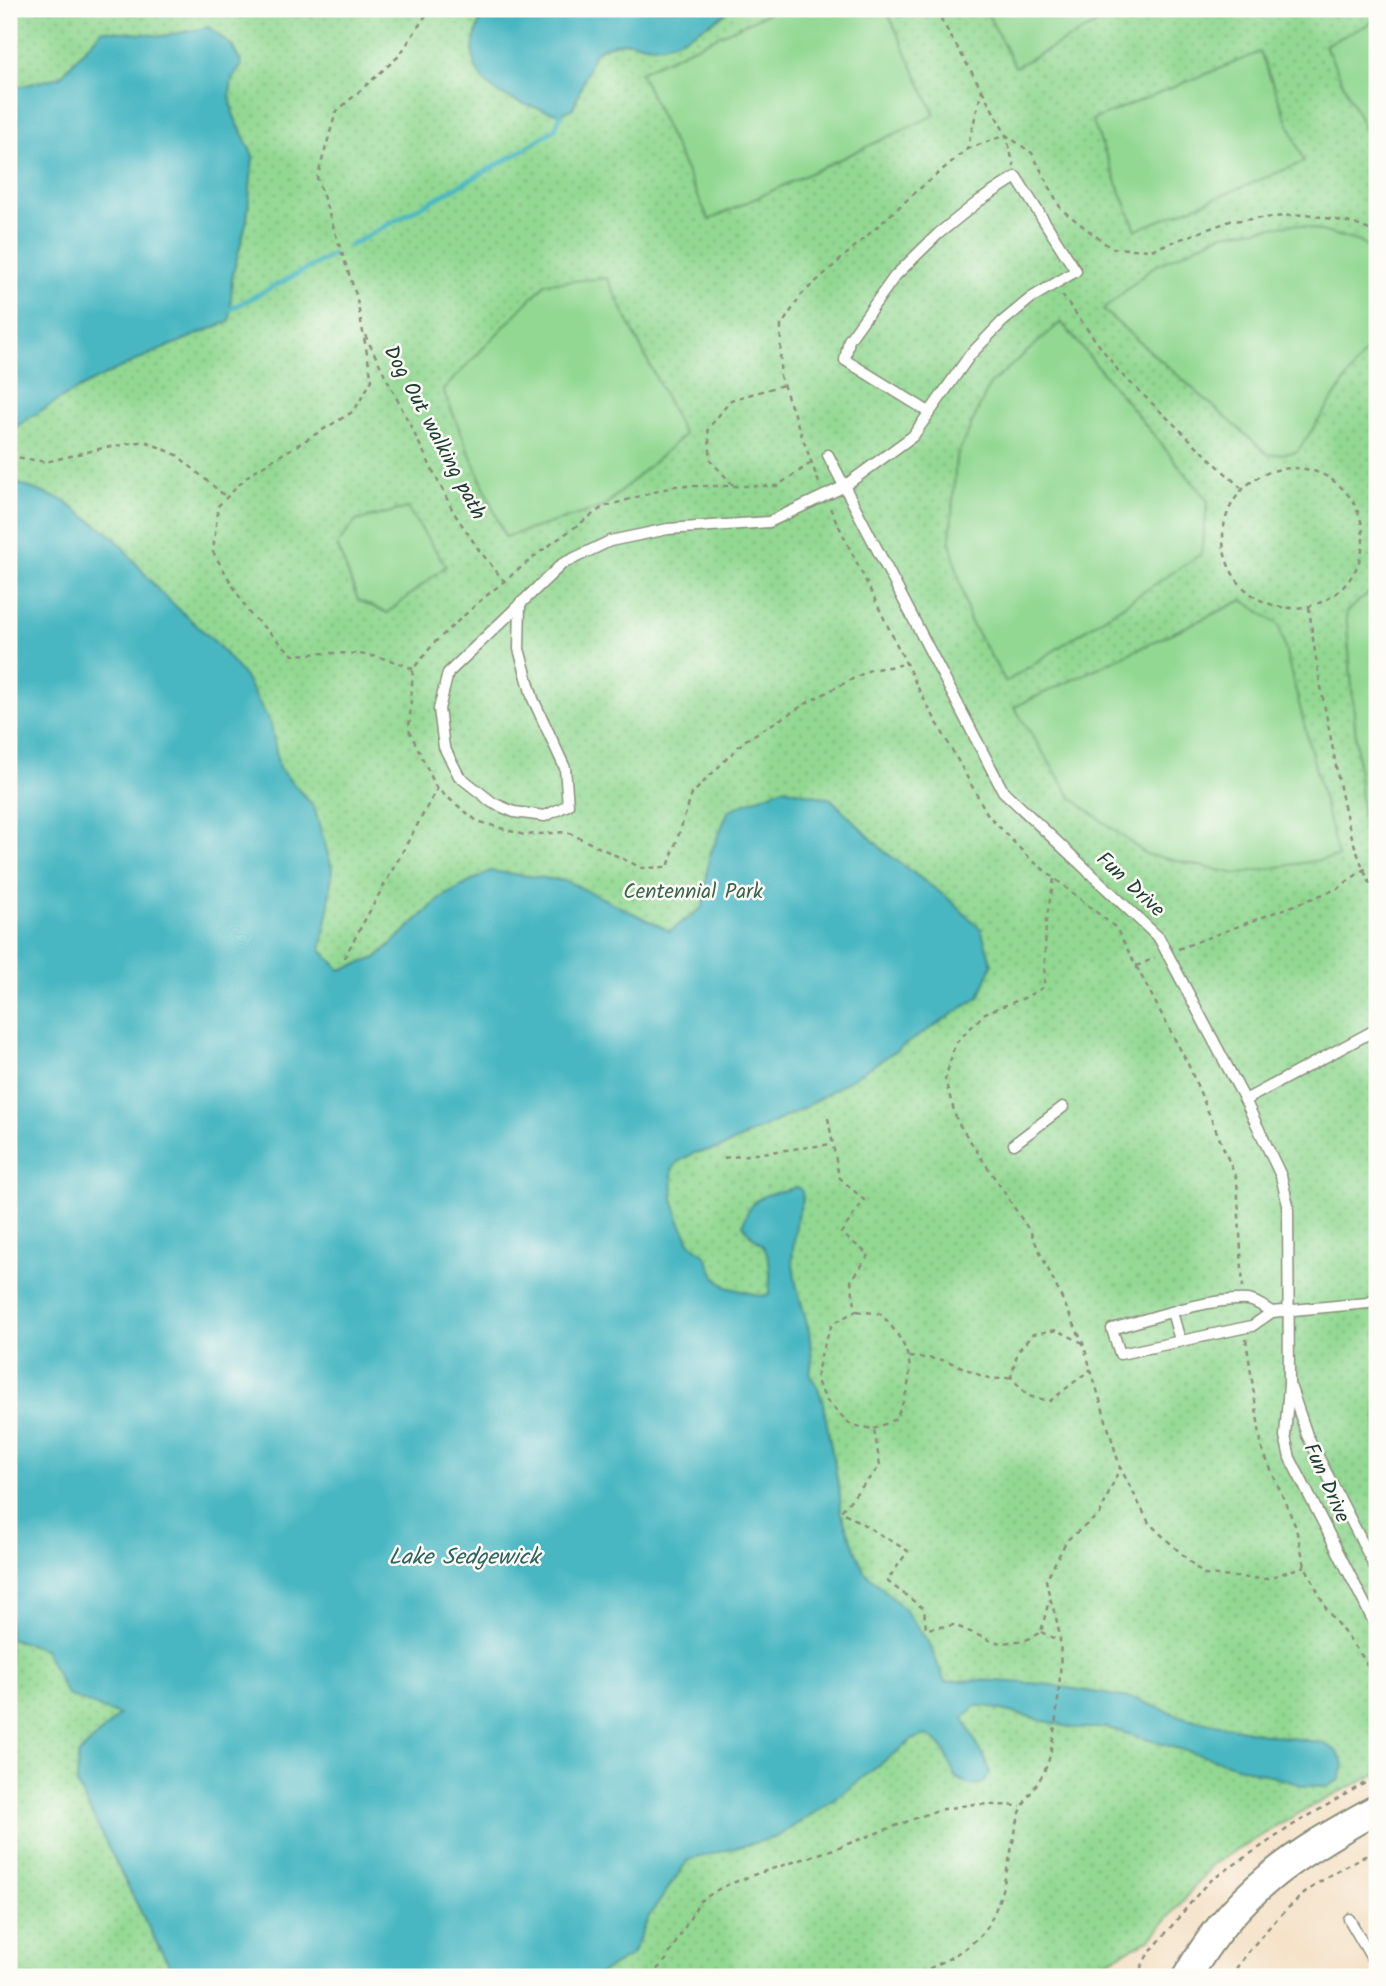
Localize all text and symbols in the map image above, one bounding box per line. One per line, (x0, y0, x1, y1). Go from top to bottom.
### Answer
street label: Dog Out walking path (374, 340, 494, 526)
street label: Fun Drive (1088, 844, 1173, 926)
park label: Centennial Park (623, 876, 763, 909)
street label: Fun Drive (1294, 1438, 1358, 1529)
water label: Lake Sedgewick (389, 1540, 543, 1576)

